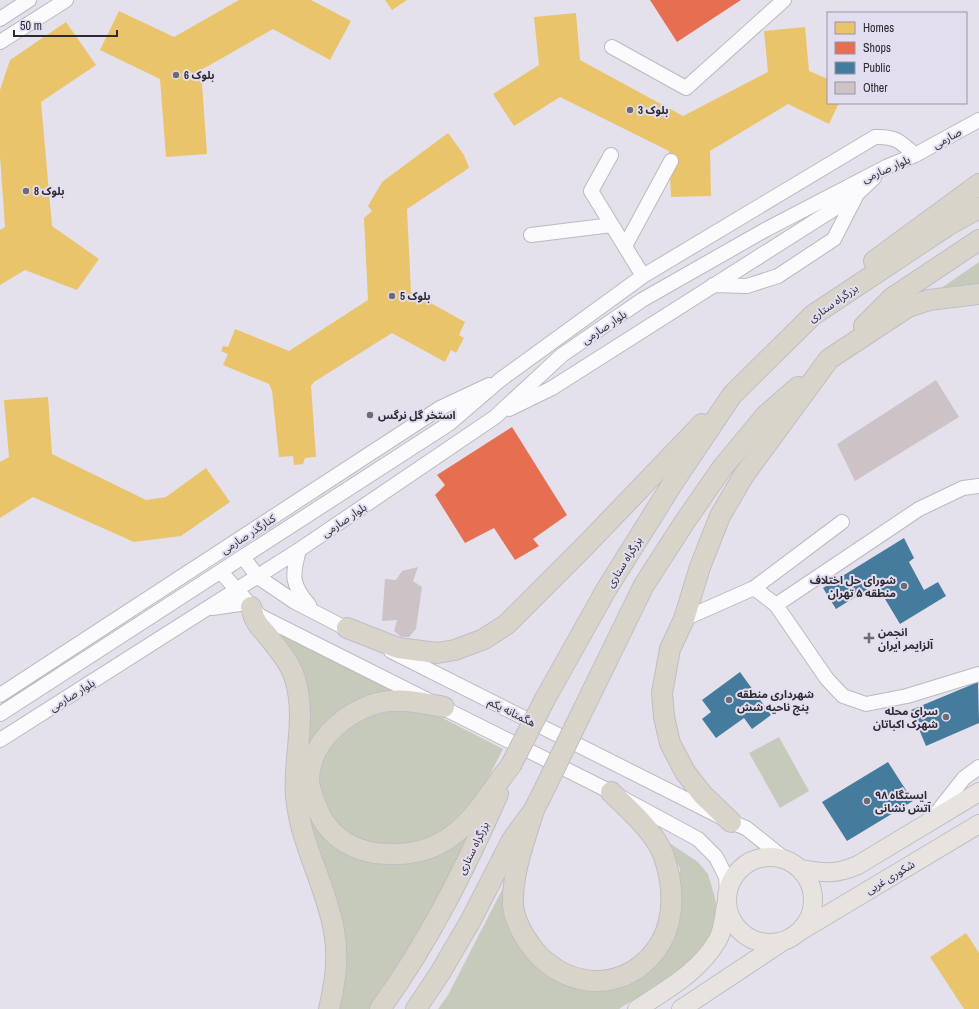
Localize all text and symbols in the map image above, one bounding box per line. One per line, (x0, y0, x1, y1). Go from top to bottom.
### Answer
scale bar (14, 12, 117, 38)
legend (827, 12, 967, 104)
text: 50 m (20, 18, 42, 34)
text: Homes (863, 20, 894, 36)
text: Shops (863, 40, 891, 56)
text: Public (863, 60, 890, 76)
place label: بلوک 6 (184, 68, 215, 82)
marker: بلوک 6 (171, 70, 181, 80)
text: Other (863, 80, 888, 96)
place label: بلوک 3 (638, 103, 669, 117)
marker: بلوک 3 (625, 105, 635, 115)
street label: صارمی (930, 124, 964, 152)
street label: بلوار صارمی (860, 152, 912, 186)
place label: بلوک 8 (34, 184, 65, 198)
marker: بلوک 8 (21, 186, 31, 196)
street label: بزرگراه ستاری (805, 281, 861, 325)
place label: بلوک 5 (400, 289, 431, 303)
marker: بلوک 5 (387, 291, 397, 301)
street label: بلوار صارمی (579, 307, 629, 347)
place label: استخر گل نرگس (378, 408, 456, 422)
marker: استخر گل نرگس (365, 410, 375, 420)
street label: بلوار صارمی (319, 500, 369, 540)
street label: کنارگذر صارمی (218, 511, 278, 557)
street label: بزرگراه ستاری (603, 534, 645, 590)
place label: شورای حل اختلاف منطقه ۵ تهران (810, 573, 896, 600)
marker: شورای حل اختلاف منطقه ۵ تهران (899, 581, 909, 591)
place label: انجمن آلزایمر ایران (878, 625, 933, 652)
marker: انجمن آلزایمر ایران (863, 632, 875, 644)
street label: بلوار صارمی (47, 675, 97, 715)
place label: شهرداری منطقه پنج ناحیه شش (737, 687, 814, 716)
street label: هگمتانه یکم (485, 694, 538, 732)
marker: شهرداری منطقه پنج ناحیه شش (724, 695, 734, 705)
place label: سرای محله شهرک اکباتان (873, 704, 938, 731)
marker: سرای محله شهرک اکباتان (941, 712, 951, 722)
place label: ایستگاه ۹۸ آتش نشانی (875, 788, 931, 815)
marker: ایستگاه ۹۸ آتش نشانی (862, 796, 872, 806)
street label: بزرگراه ستاری (454, 819, 492, 877)
street label: شکوری غربی (863, 857, 917, 897)

